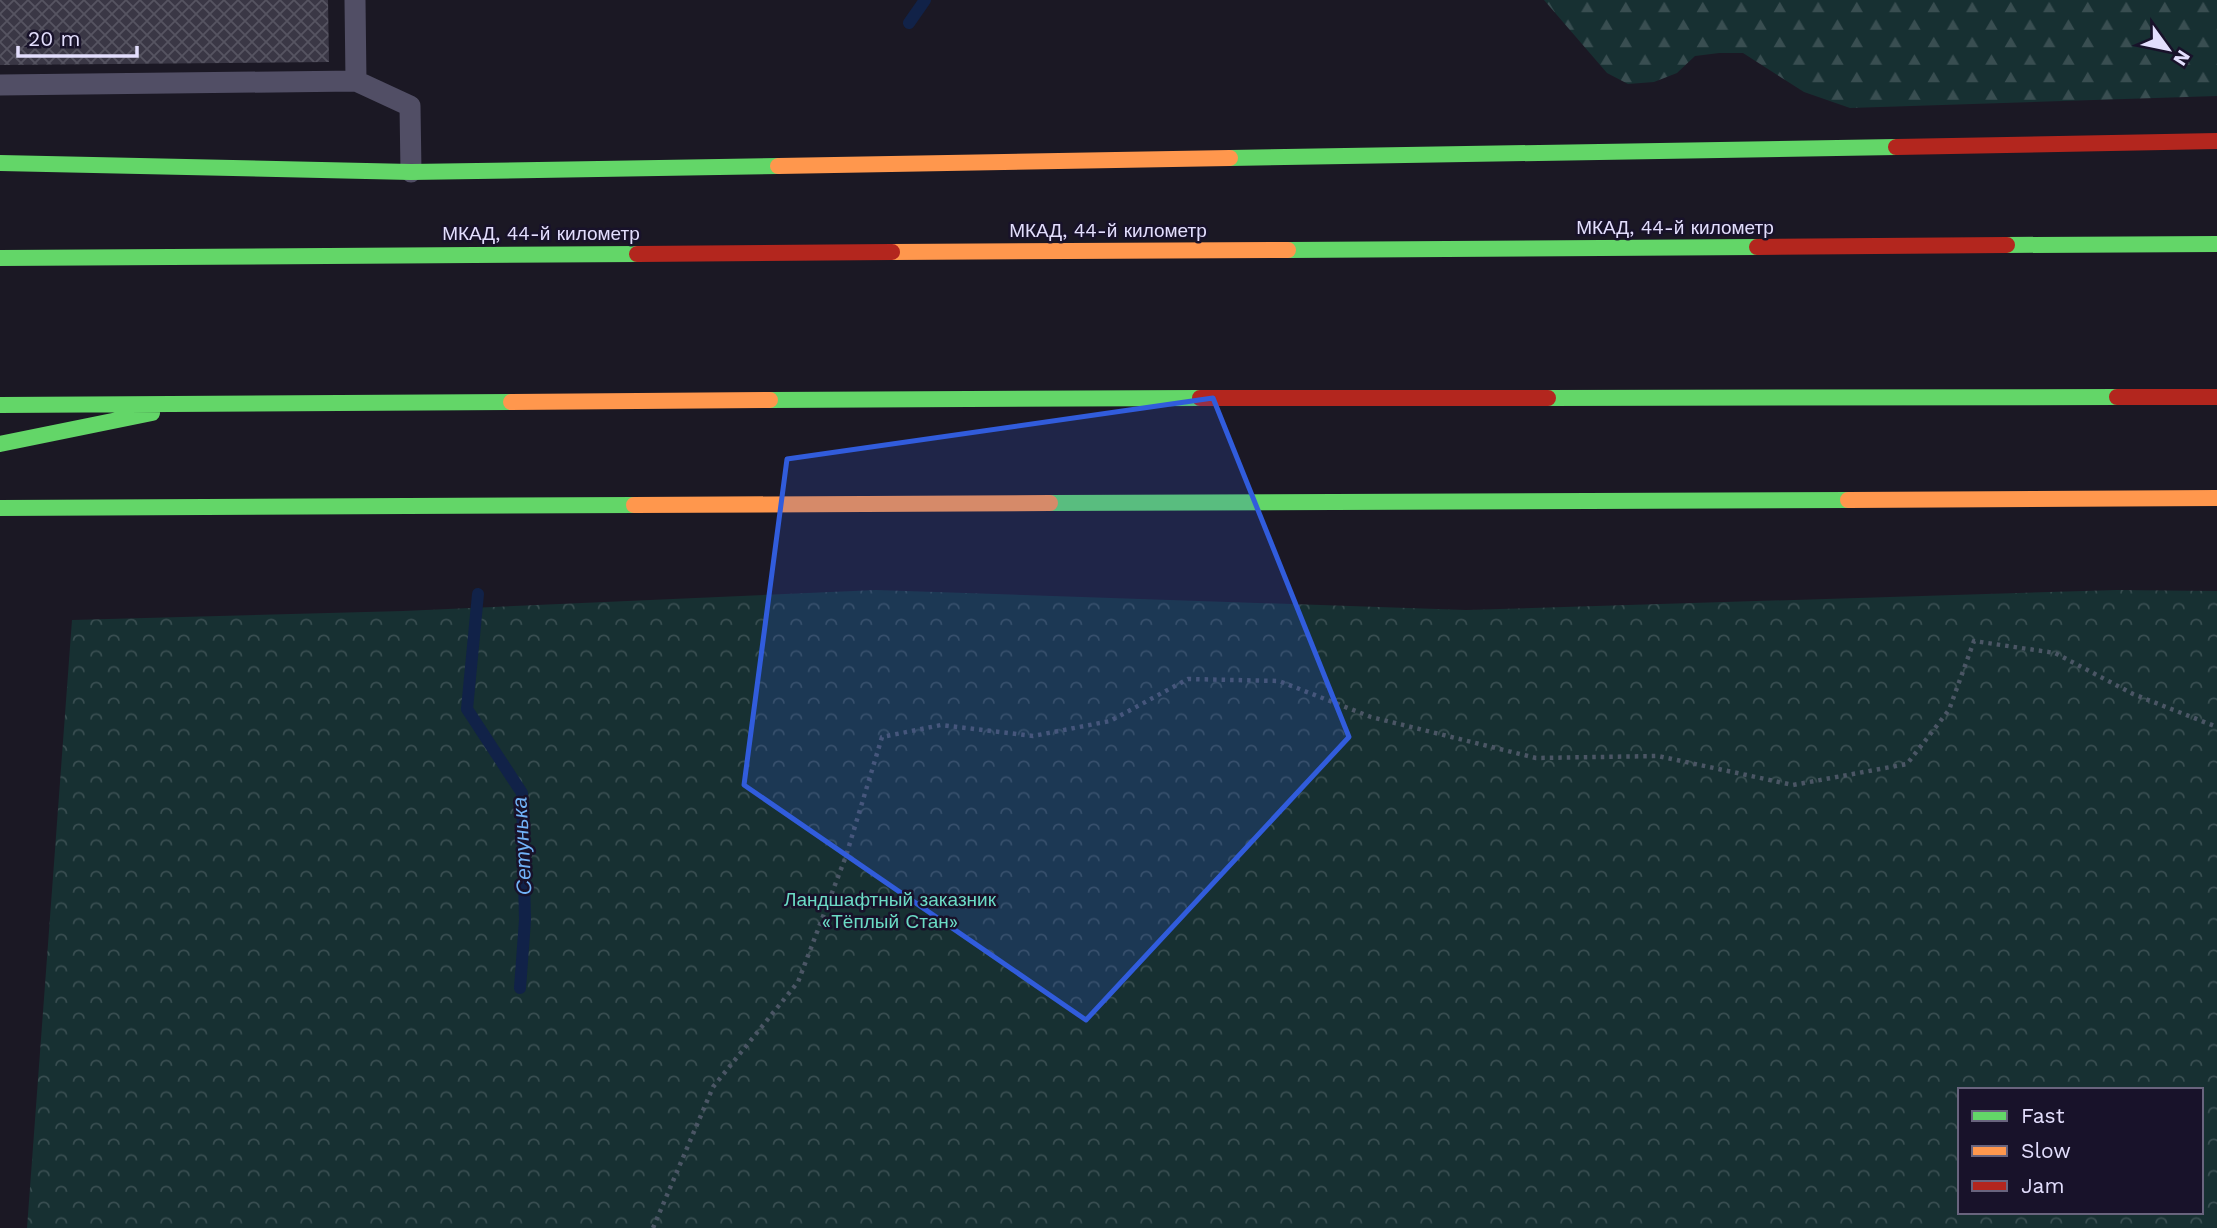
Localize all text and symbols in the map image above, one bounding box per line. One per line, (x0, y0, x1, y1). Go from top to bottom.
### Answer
scale bar (18, 14, 136, 58)
north arrow (2133, 14, 2203, 84)
text: 20 m (28, 26, 80, 51)
text: N (2168, 46, 2195, 70)
street label: МКАД, 44-й километр (1576, 216, 1774, 239)
street label: МКАД, 44-й километр (1009, 219, 1207, 242)
street label: МКАД, 44-й километр (442, 222, 640, 245)
water label: Сетунька (506, 796, 537, 896)
park label: Ландшафтный заказник «Тёплый Стан» (784, 888, 997, 933)
legend (1958, 1088, 2203, 1214)
text: Fast (2021, 1103, 2065, 1128)
text: Slow (2021, 1138, 2071, 1163)
text: Jam (2021, 1173, 2064, 1198)

